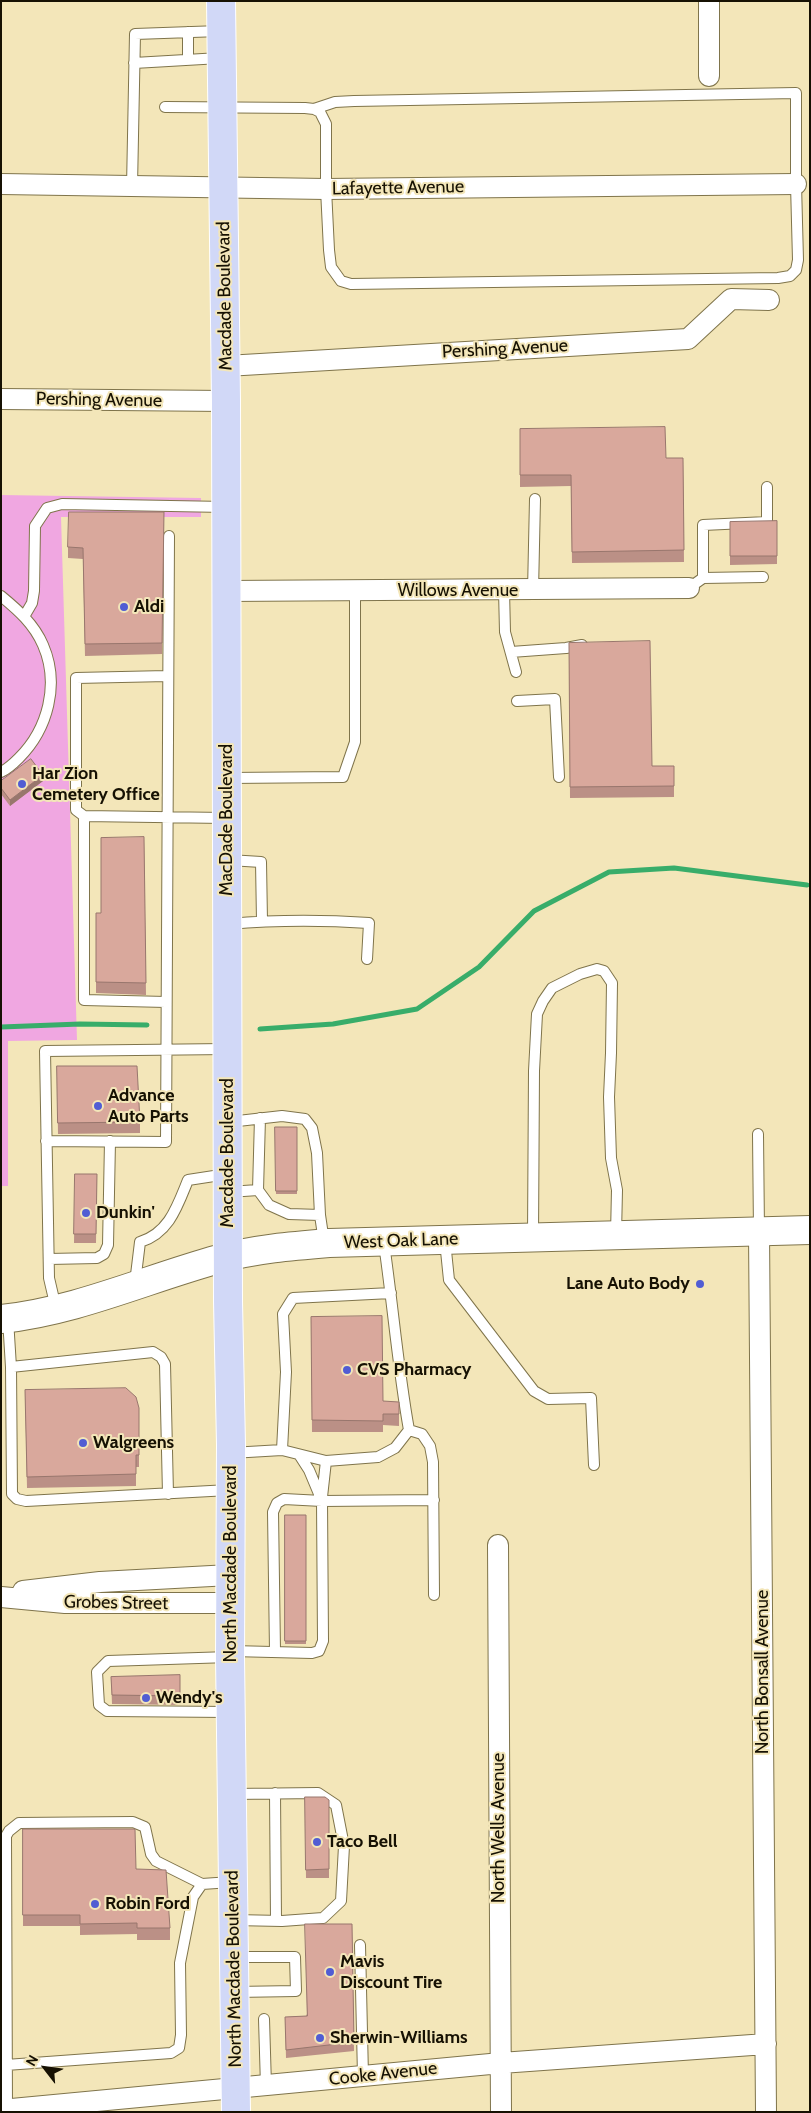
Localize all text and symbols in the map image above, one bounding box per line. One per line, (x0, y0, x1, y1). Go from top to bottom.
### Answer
street label: Lafayette Avenue (332, 176, 464, 200)
street label: Macdade Boulevard (213, 221, 237, 371)
street label: Pershing Avenue (441, 335, 569, 363)
street label: Pershing Avenue (36, 388, 162, 412)
street label: Willows Avenue (398, 580, 518, 602)
place label: Aldi (134, 596, 164, 618)
marker: Aldi (118, 601, 130, 613)
street label: MacDade Boulevard (216, 744, 238, 896)
place label: Har Zion Cemetery Office (32, 763, 160, 806)
marker: Har Zion Cemetery Office (16, 778, 28, 790)
street label: Macdade Boulevard (217, 1078, 239, 1228)
place label: Advance Auto Parts (108, 1085, 189, 1128)
marker: Advance Auto Parts (92, 1100, 104, 1112)
place label: Dunkin' (96, 1202, 155, 1224)
marker: Dunkin' (80, 1207, 92, 1219)
street label: West Oak Lane (343, 1228, 459, 1254)
place label: Lane Auto Body (566, 1273, 690, 1295)
marker: Lane Auto Body (694, 1278, 706, 1290)
place label: CVS Pharmacy (357, 1359, 471, 1381)
marker: CVS Pharmacy (341, 1364, 353, 1376)
place label: Walgreens (93, 1432, 174, 1454)
marker: Walgreens (77, 1437, 89, 1449)
street label: North Macdade Boulevard (220, 1465, 242, 1663)
street label: North Bonsall Avenue (752, 1590, 774, 1754)
street label: Grobes Street (64, 1591, 168, 1615)
place label: Wendy's (156, 1687, 223, 1709)
marker: Wendy's (140, 1692, 152, 1704)
street label: North Wells Avenue (488, 1753, 510, 1903)
place label: Taco Bell (327, 1831, 397, 1853)
marker: Taco Bell (311, 1836, 323, 1848)
street label: North Macdade Boulevard (221, 1870, 247, 2068)
place label: Robin Ford (105, 1893, 190, 1915)
marker: Robin Ford (89, 1898, 101, 1910)
place label: Mavis Discount Tire (340, 1951, 442, 1994)
marker: Mavis Discount Tire (324, 1966, 336, 1978)
place label: Sherwin-Williams (330, 2027, 468, 2049)
marker: Sherwin-Williams (314, 2032, 326, 2044)
north arrow (20, 2043, 70, 2093)
text: N (22, 2052, 42, 2069)
street label: Cooke Avenue (328, 2058, 438, 2090)

